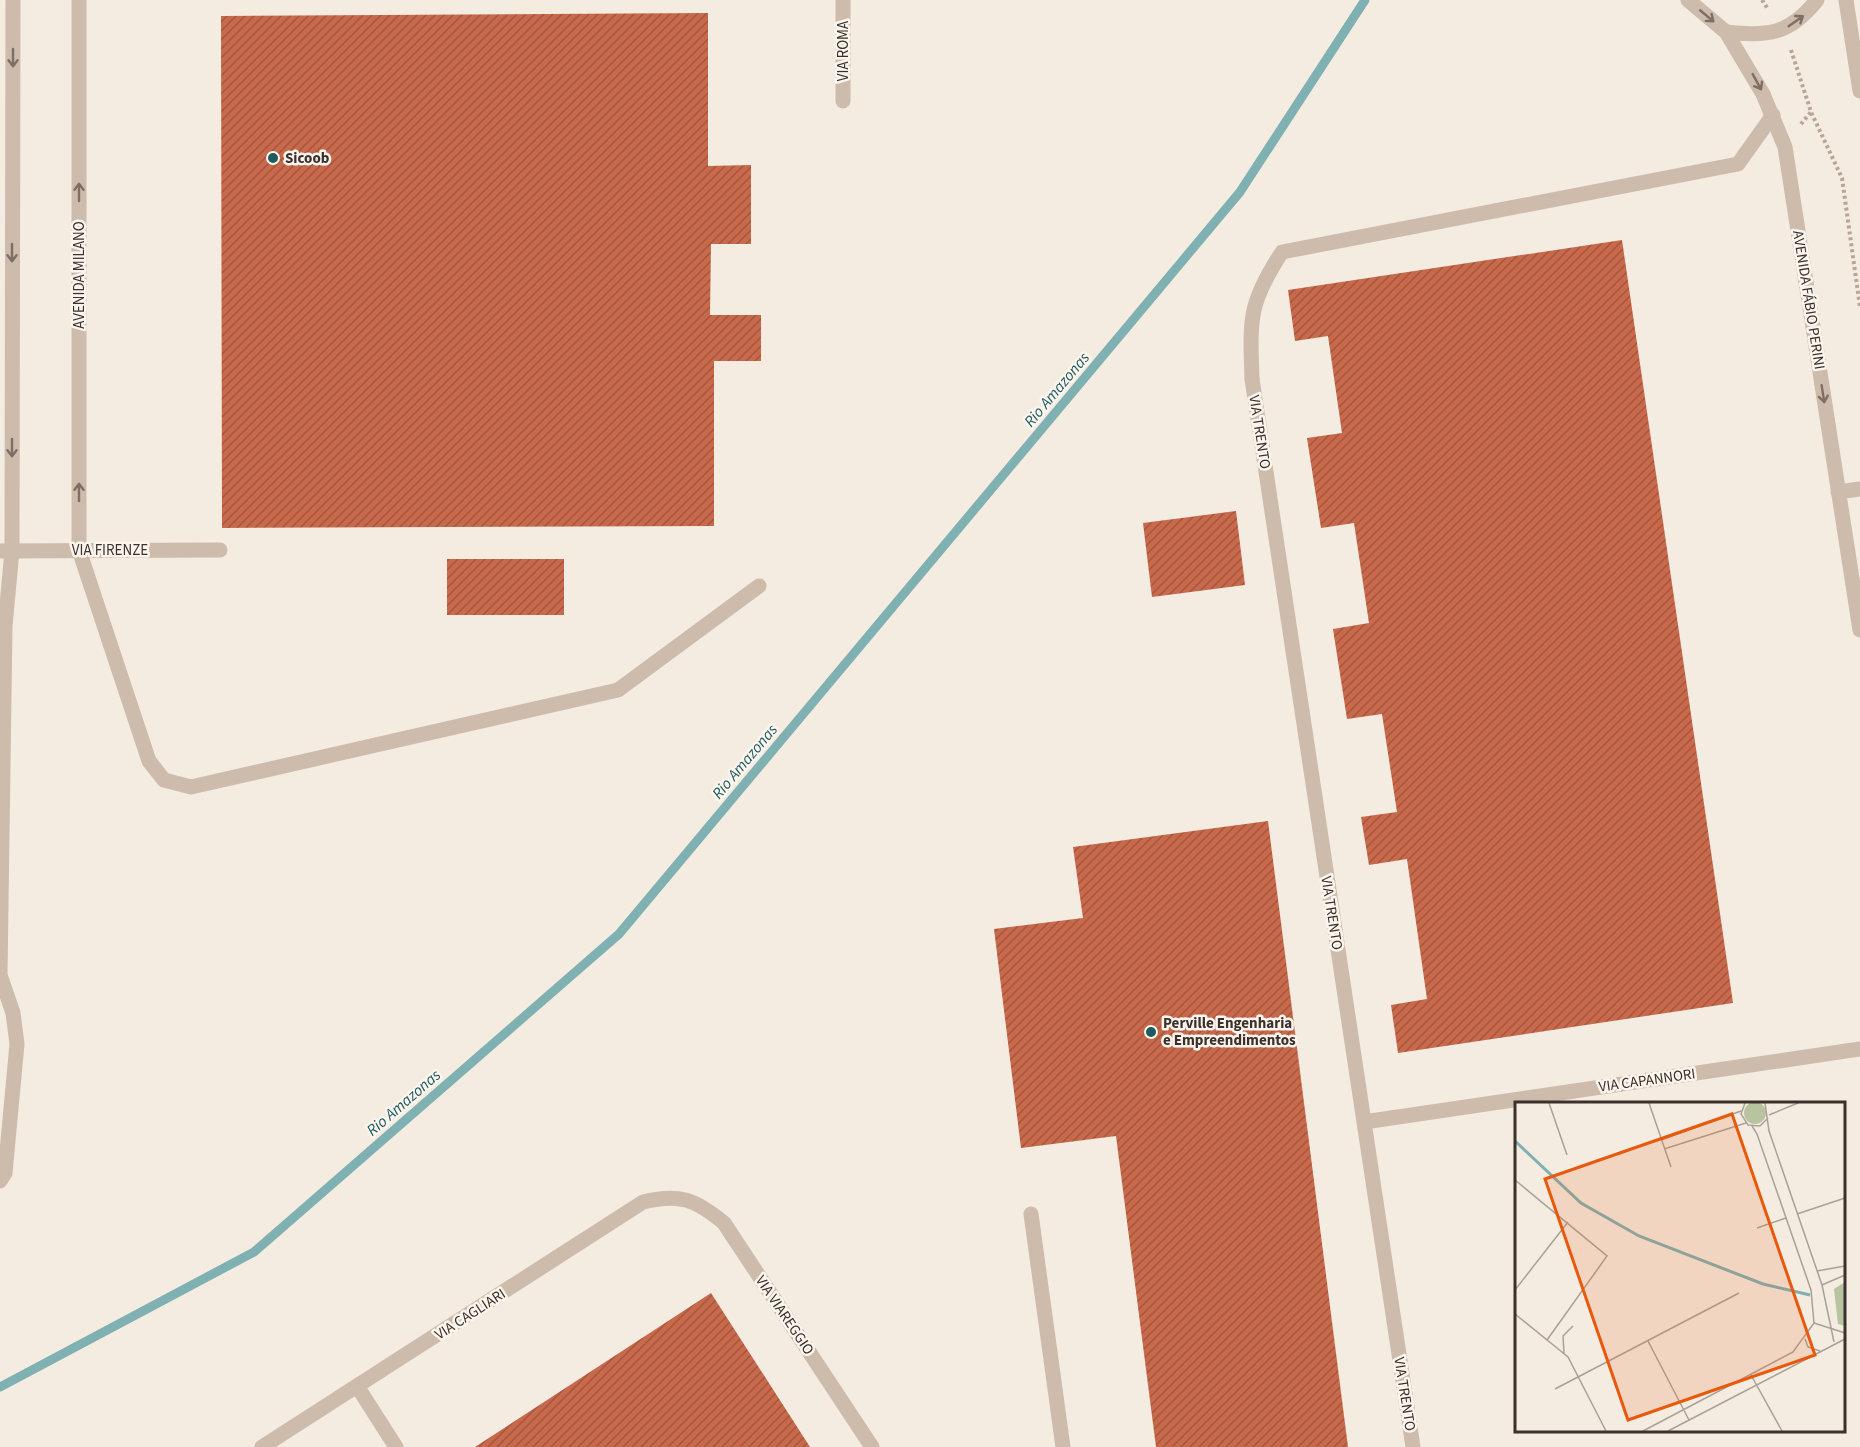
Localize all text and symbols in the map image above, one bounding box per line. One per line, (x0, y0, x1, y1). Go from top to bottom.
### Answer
one-way arrow (1699, 10, 1715, 23)
one-way arrow (1787, 15, 1803, 28)
street label: VIA ROMA (833, 20, 854, 81)
one-way arrow (7, 48, 18, 68)
one-way arrow (1751, 73, 1763, 90)
place label: Sicoob (285, 148, 330, 169)
marker: Sicoob (266, 151, 280, 165)
one-way arrow (73, 182, 85, 202)
street label: AVENIDA MILANO (69, 221, 90, 329)
street label: AVENIDA FÁBIO PERINI (1787, 229, 1830, 371)
one-way arrow (6, 243, 18, 263)
water label: Rio Amazonas (1019, 347, 1095, 432)
one-way arrow (1818, 384, 1829, 404)
street label: VIA TRENTO (1243, 394, 1276, 471)
one-way arrow (6, 438, 18, 458)
one-way arrow (73, 482, 85, 502)
street label: VIA FIRENZE (72, 540, 148, 561)
water label: Rio Amazonas (707, 719, 783, 804)
street label: VIA TRENTO (1315, 875, 1348, 952)
place label: Perville Engenharia e Empreendimentos (1163, 1013, 1296, 1051)
marker: Perville Engenharia e Empreendimentos (1144, 1025, 1158, 1039)
street label: VIA CAPANNORI (1597, 1063, 1697, 1098)
water label: Rio Amazonas (362, 1064, 446, 1141)
inset map (1515, 1102, 1845, 1432)
street label: VIA VIAREGGIO (750, 1271, 819, 1359)
street label: VIA CAGLIARI (431, 1284, 510, 1345)
street label: VIA TRENTO (1388, 1356, 1421, 1433)

